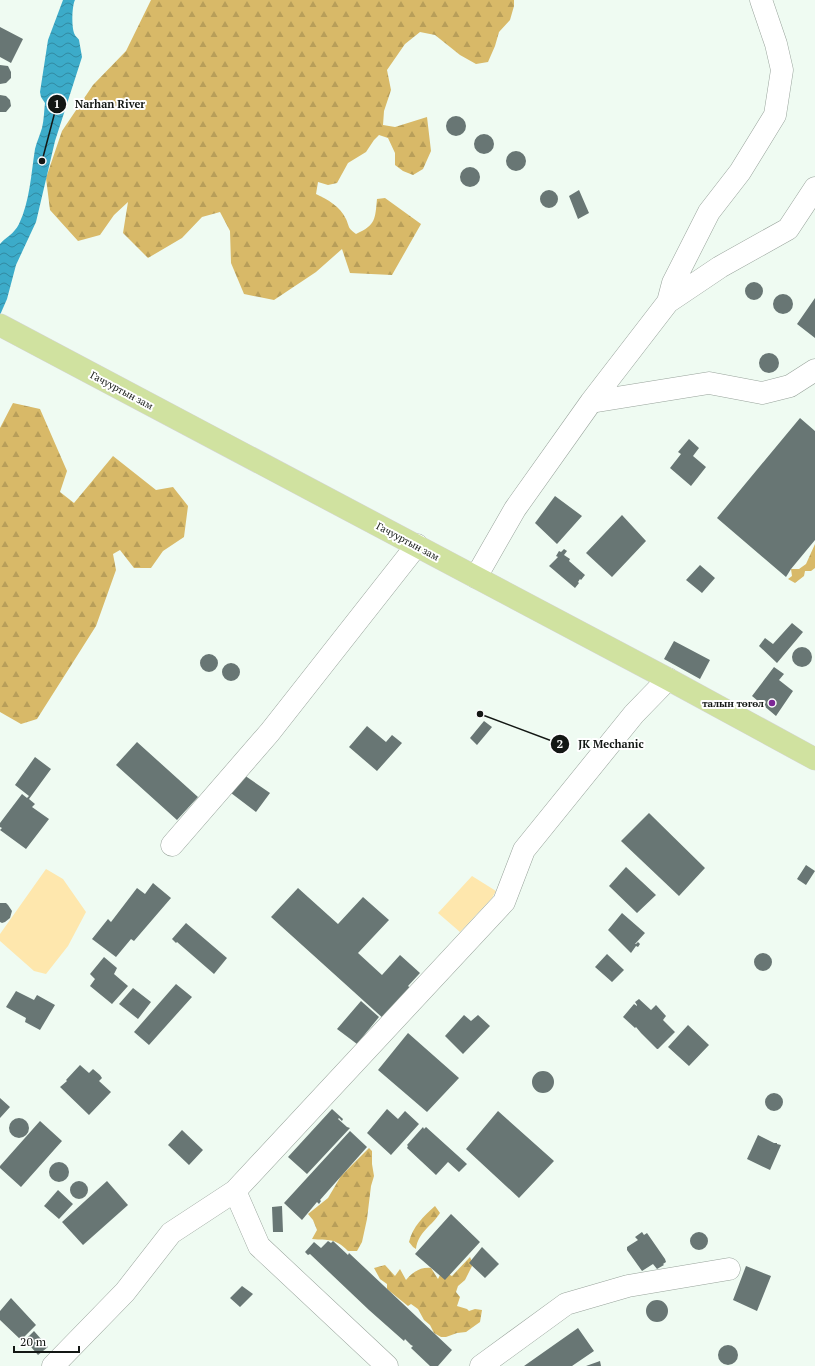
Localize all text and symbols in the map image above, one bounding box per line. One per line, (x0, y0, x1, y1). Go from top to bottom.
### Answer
callout: Narhan River (47, 92, 153, 115)
text: 1 (54, 96, 60, 111)
text: Narhan River (75, 97, 145, 111)
street label: Гачууртын зам (88, 368, 156, 413)
street label: Гачууртын зам (374, 519, 442, 564)
place label: талын төгөл (702, 697, 764, 710)
marker: талын төгөл (767, 698, 777, 708)
callout: JK Mechanic (550, 733, 652, 756)
text: 2 (557, 736, 564, 751)
text: JK Mechanic (578, 737, 644, 751)
scale bar (14, 1328, 79, 1354)
text: 20 m (20, 1334, 47, 1349)

